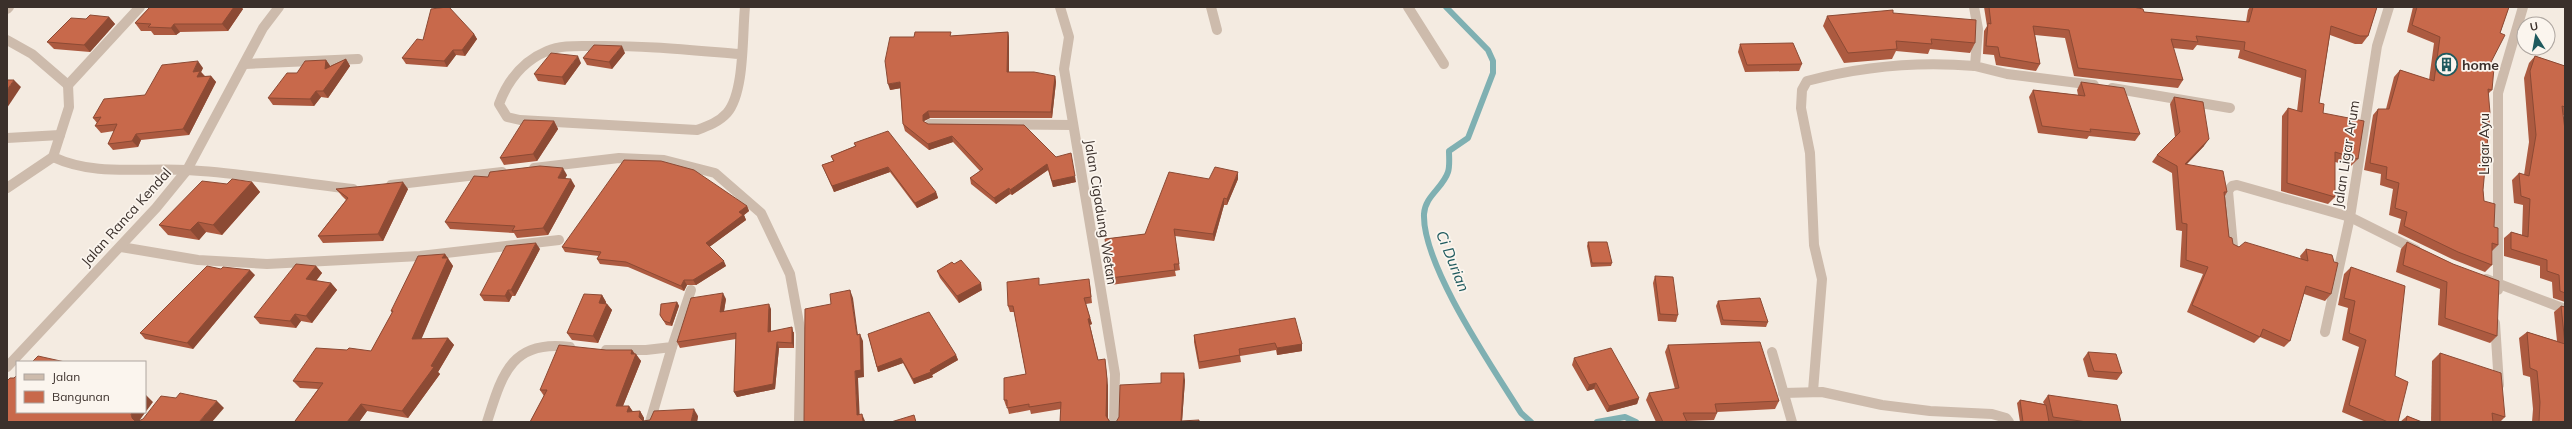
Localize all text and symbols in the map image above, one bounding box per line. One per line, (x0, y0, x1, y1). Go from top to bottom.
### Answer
north arrow (2516, 16, 2556, 56)
text: U (2529, 19, 2539, 34)
building icon: home (2434, 52, 2460, 78)
place label: home (2462, 56, 2499, 74)
street label: Jalan Ligar Arum (2329, 99, 2363, 209)
street label: Ligar Ayu (2475, 113, 2493, 175)
street label: Jalan Cigadung Wetan (1081, 138, 1121, 286)
street label: Jalan Ranca Kendal (77, 164, 175, 270)
water label: Ci Durian (1432, 228, 1474, 295)
legend (16, 361, 146, 413)
text: Jalan (52, 369, 80, 384)
text: Bangunan (52, 389, 110, 404)

